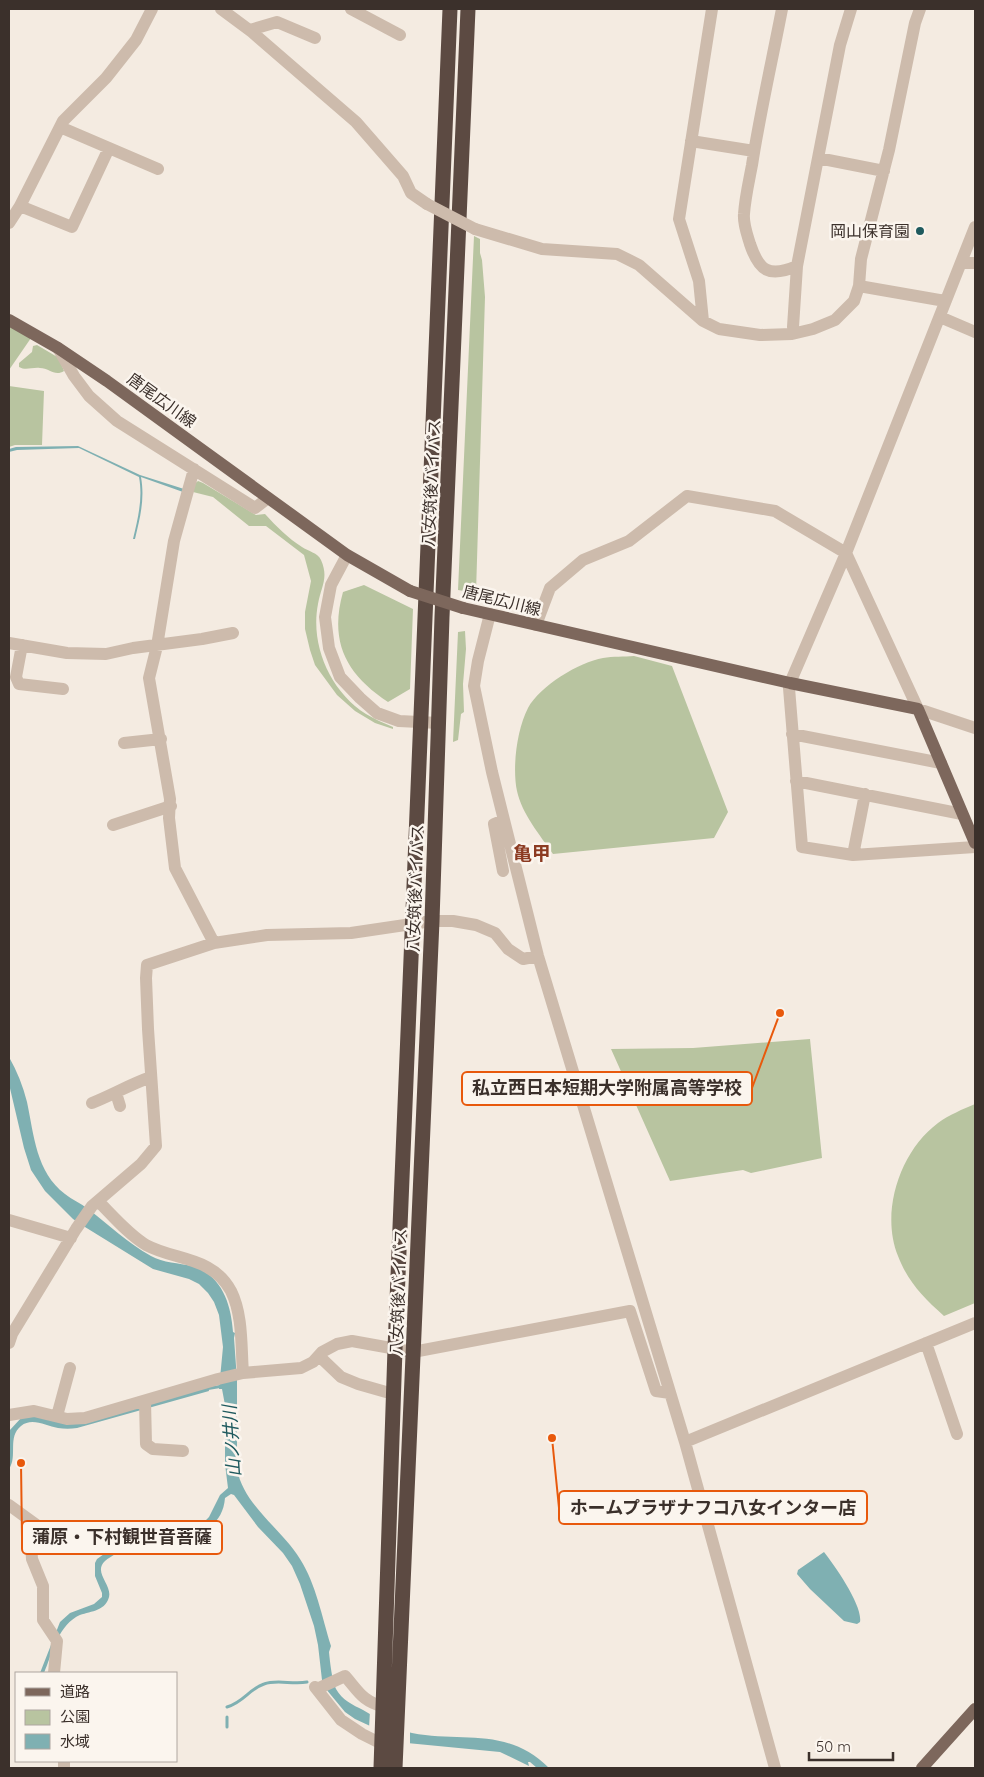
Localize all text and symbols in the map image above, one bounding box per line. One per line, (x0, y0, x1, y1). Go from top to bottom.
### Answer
place label: 岡山保育園 (830, 221, 910, 241)
marker: 岡山保育園 (914, 225, 926, 237)
street label: 唐尾広川線 (124, 368, 200, 432)
street label: 八女筑後バイパス (418, 419, 444, 547)
street label: 唐尾広川線 (461, 581, 543, 619)
street label: 八女筑後バイパス (403, 824, 427, 952)
district label: 亀甲 (513, 841, 551, 865)
callout: 私立西日本短期大学附属高等学校 (462, 1072, 752, 1105)
text: 私立西日本短期大学附属高等学校 (472, 1076, 742, 1099)
street label: 八女筑後バイパス (386, 1228, 410, 1356)
water label: 山ノ井川 (217, 1402, 245, 1478)
callout: ホームプラザナフコ八女インター店 (559, 1491, 867, 1524)
text: ホームプラザナフコ八女インター店 (570, 1496, 856, 1519)
callout: 蒲原・下村観世音菩薩 (22, 1521, 222, 1554)
text: 蒲原・下村観世音菩薩 (32, 1525, 212, 1548)
legend (15, 1672, 178, 1762)
text: 道路 (60, 1682, 90, 1701)
text: 公園 (60, 1707, 90, 1726)
scale bar (809, 1730, 893, 1762)
text: 水域 (60, 1732, 90, 1751)
text: 50 m (816, 1737, 851, 1756)

